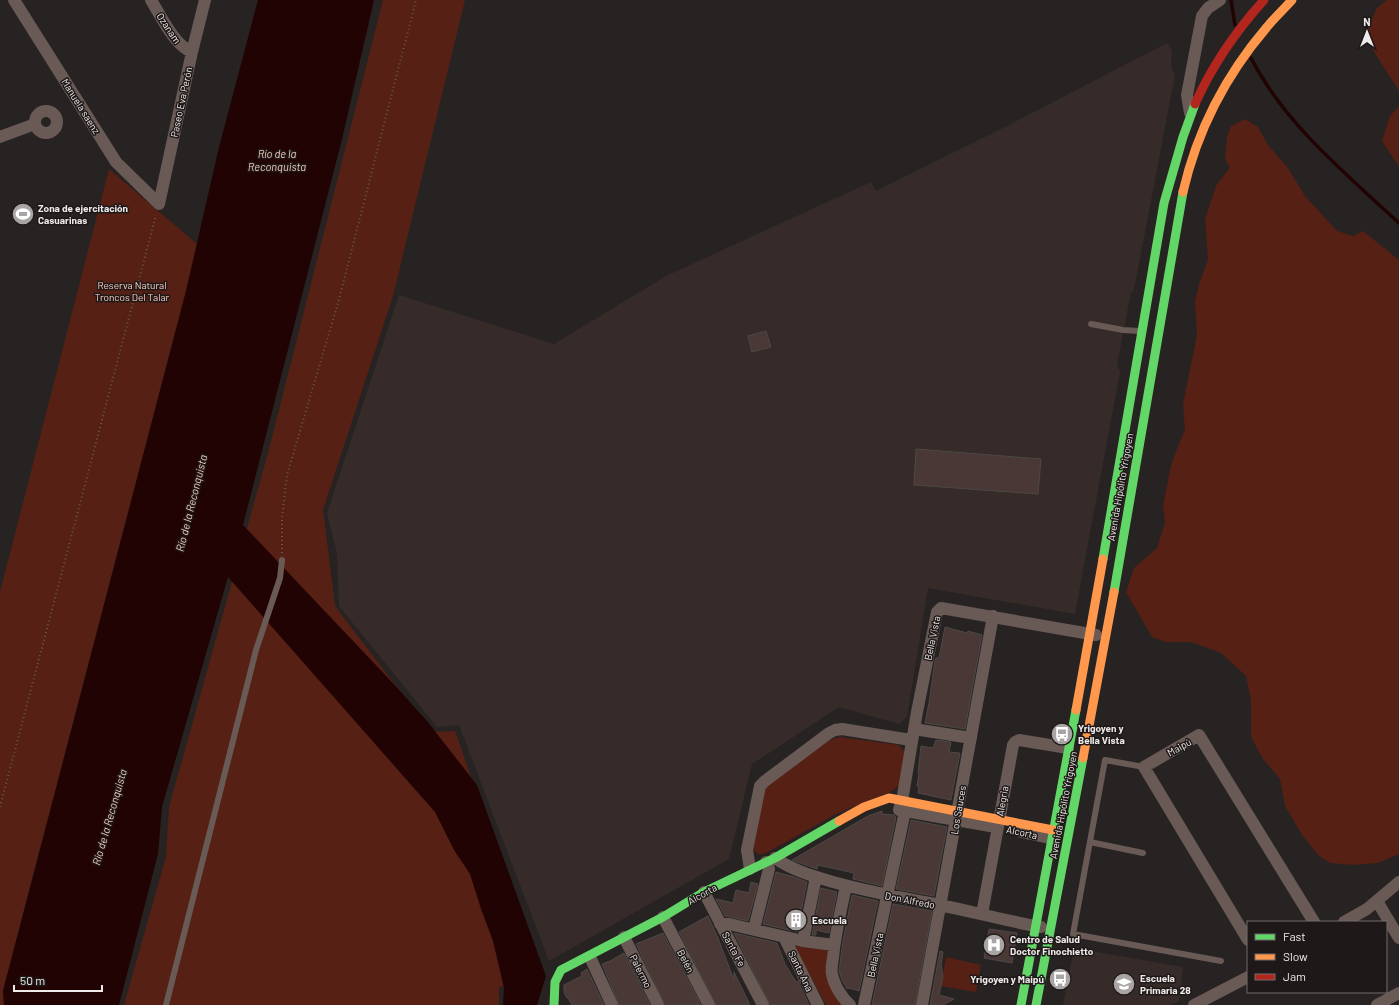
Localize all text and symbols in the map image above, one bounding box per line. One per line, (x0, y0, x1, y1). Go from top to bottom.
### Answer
street label: Ozanam (154, 10, 184, 46)
north arrow (1347, 12, 1387, 52)
text: N (1363, 15, 1371, 28)
street label: Paseo Eva Perón (168, 66, 194, 138)
street label: Manuela saenz (59, 76, 103, 136)
water label: Río de la Reconquista (248, 147, 306, 173)
sports icon: Zona de ejercitación Casuarinas (10, 201, 36, 227)
place label: Zona de ejercitación Casuarinas (38, 202, 128, 226)
park label: Reserva Natural Troncos Del Talar (95, 279, 170, 303)
street label: Avenida Hipólito Yrigoyen (1105, 432, 1135, 542)
water label: Río de la Reconquista (173, 453, 209, 553)
street label: Bella Vista (921, 615, 943, 661)
bus stop icon: Yrigoyen y Bella Vista (1049, 721, 1075, 747)
place label: Yrigoyen y Bella Vista (1078, 722, 1125, 746)
street label: Maipú (1165, 736, 1193, 758)
street label: Avenida Hipólito Yrigoyen (1047, 750, 1079, 860)
water label: Río de la Reconquista (89, 767, 129, 866)
street label: Los Sauces (948, 784, 968, 835)
street label: Alegria (993, 785, 1011, 817)
street label: Alcorta (1005, 823, 1039, 841)
street label: Alcorta (685, 881, 719, 907)
street label: Don Alfredo (884, 889, 936, 911)
building icon: Escuela (783, 907, 809, 933)
place label: Escuela (812, 914, 847, 926)
legend (1247, 921, 1387, 993)
text: Fast (1283, 929, 1306, 943)
street label: Santa Fe (720, 930, 748, 968)
street label: Bella Vista (864, 932, 886, 978)
hospital icon: Centro de Salud Doctor Finochietto (981, 932, 1007, 958)
place label: Centro de Salud Doctor Finochietto (1010, 933, 1094, 957)
street label: Belén (675, 947, 697, 975)
street label: Santa Ana (786, 949, 816, 993)
text: Slow (1283, 949, 1308, 963)
street label: Palermo (627, 952, 655, 990)
bus stop icon: Yrigoyen y Maipú (1047, 966, 1073, 992)
scale bar (14, 967, 102, 993)
text: Jam (1283, 969, 1306, 983)
school or university icon: Escuela Primaria 28 (1111, 971, 1137, 997)
place label: Escuela Primaria 28 (1140, 972, 1191, 996)
text: 50 m (20, 973, 45, 987)
place label: Yrigoyen y Maipú (970, 973, 1044, 985)

